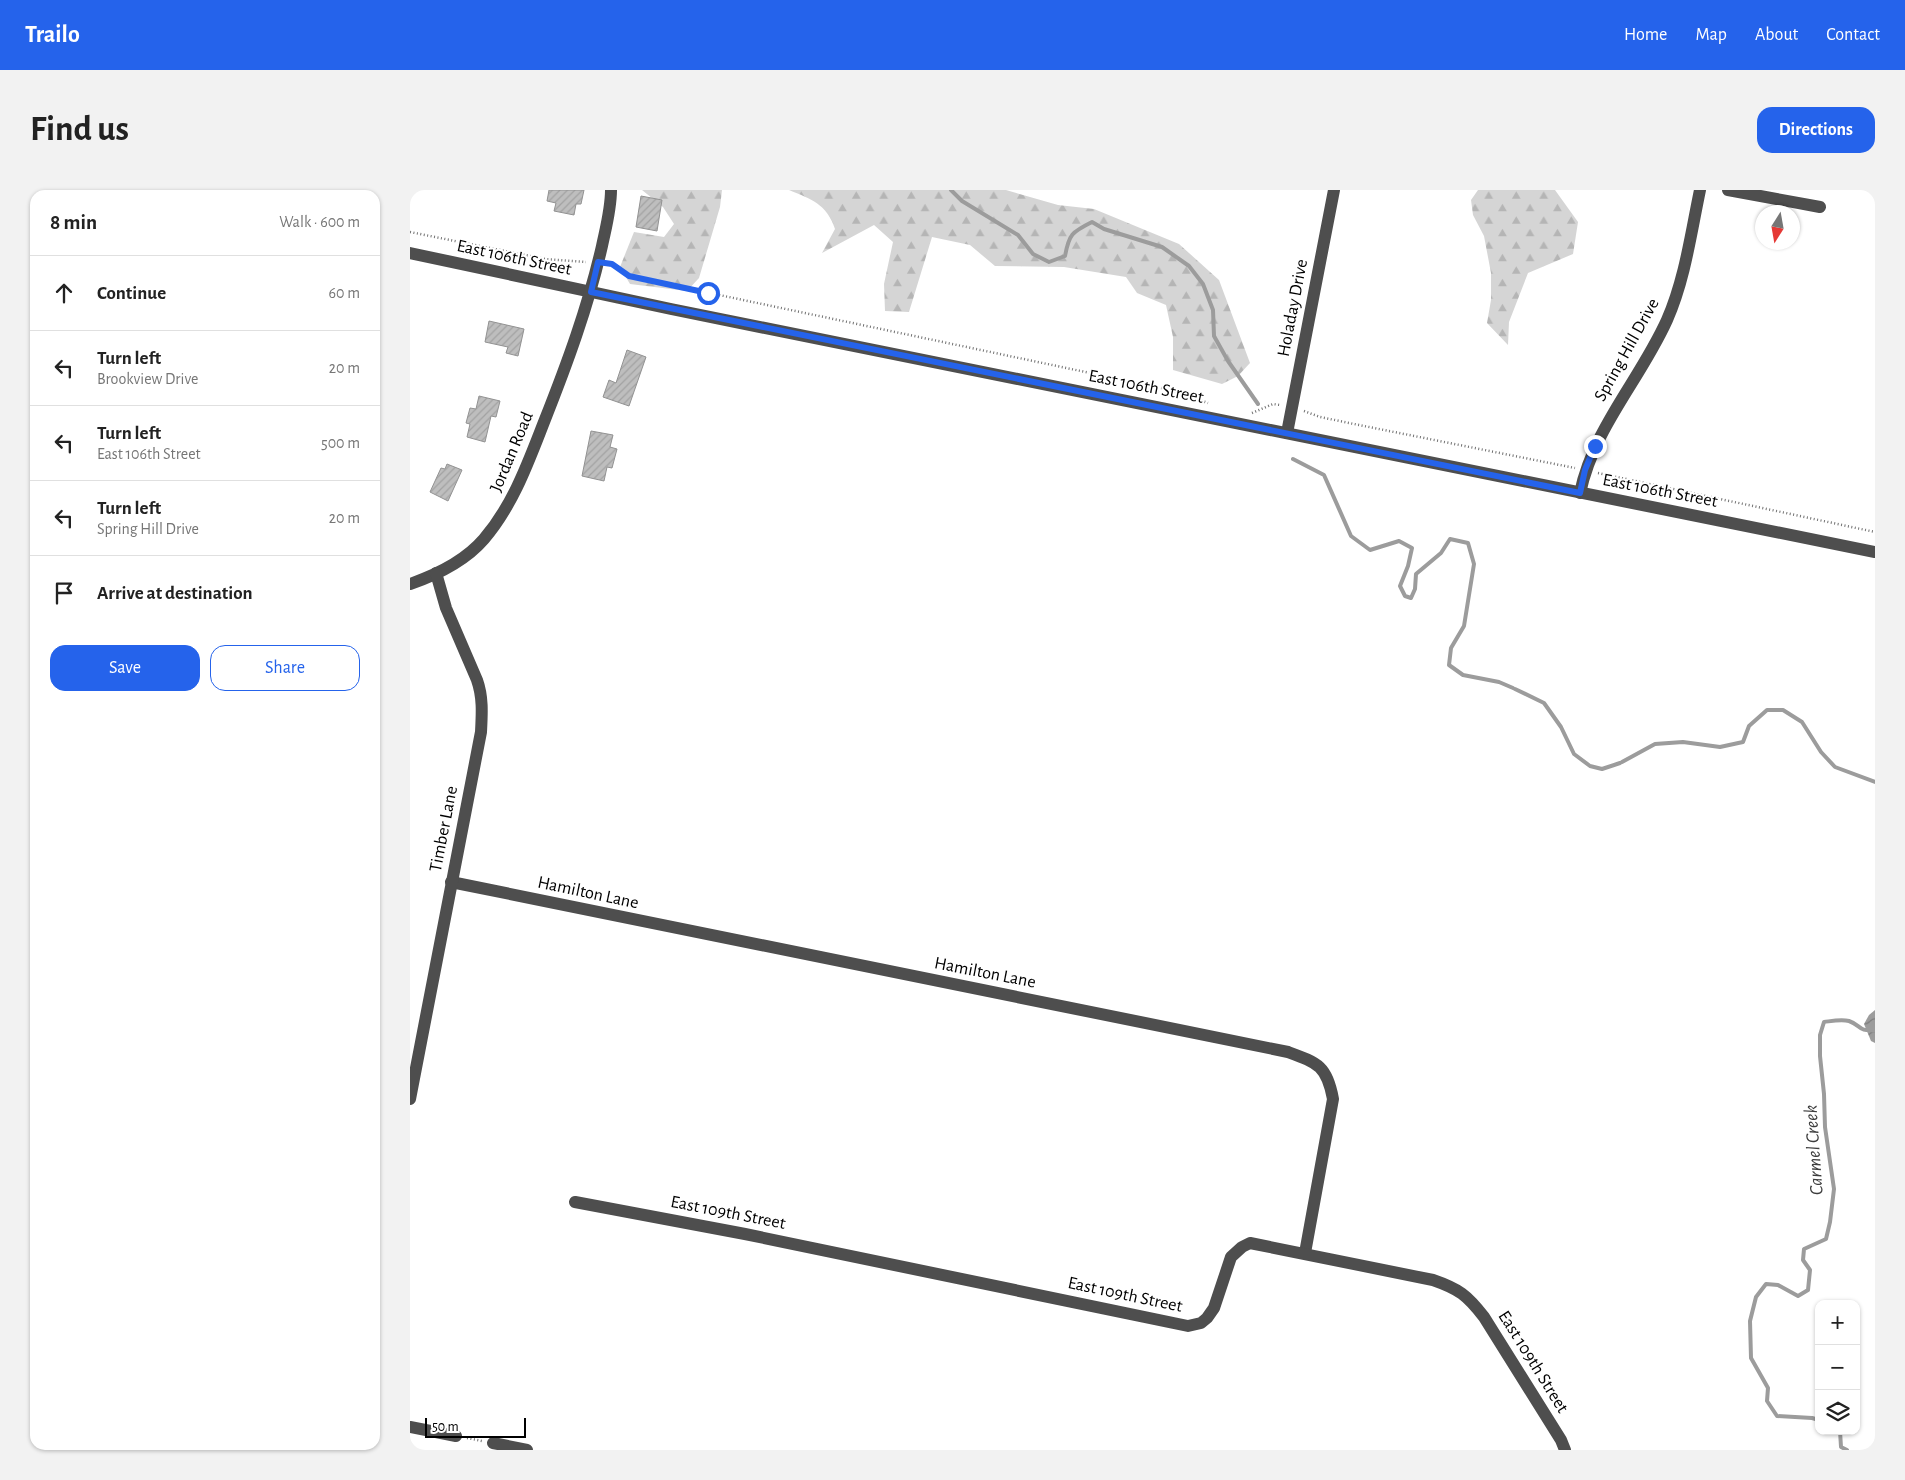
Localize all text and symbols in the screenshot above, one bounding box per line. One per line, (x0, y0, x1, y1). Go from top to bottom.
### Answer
text: Trailo (25, 23, 80, 47)
text: Home (1624, 26, 1667, 44)
text: Map (1695, 26, 1727, 44)
text: About (1755, 26, 1798, 44)
text: Contact (1826, 26, 1880, 44)
button: Directions (1757, 107, 1875, 153)
text: Find us (30, 112, 129, 147)
north arrow (1755, 205, 1800, 250)
text: 8 min (50, 212, 97, 233)
text: Walk · 600 m (279, 214, 360, 230)
street label: East 106th Street (455, 237, 573, 279)
street label: Holaday Drive (1275, 258, 1311, 358)
icon: ahead (50, 279, 78, 307)
route start (697, 282, 720, 305)
text: Continue (97, 284, 166, 303)
text: 60 m (329, 285, 360, 301)
street label: Spring Hill Drive (1591, 295, 1663, 405)
text: Turn left (97, 349, 161, 368)
icon: left (50, 354, 78, 382)
text: 20 m (329, 360, 360, 376)
street label: East 106th Street (1087, 367, 1205, 407)
text: Brookview Drive (97, 371, 198, 387)
street label: Jordan Road (487, 409, 537, 495)
text: Turn left (97, 424, 161, 443)
icon: left (50, 429, 78, 457)
text: 500 m (321, 435, 360, 451)
route end (1584, 435, 1607, 458)
text: East 106th Street (97, 446, 201, 462)
street label: East 106th Street (1601, 471, 1719, 511)
text: Turn left (97, 499, 161, 518)
icon: left (50, 504, 78, 532)
text: 20 m (329, 510, 360, 526)
text: Spring Hill Drive (97, 521, 199, 537)
icon: arrive (50, 579, 78, 607)
text: Arrive at destination (97, 584, 253, 603)
button: Save (50, 645, 200, 691)
button: Share (210, 645, 360, 691)
street label: Timber Lane (427, 785, 461, 873)
street label: Hamilton Lane (536, 873, 640, 913)
street label: Hamilton Lane (933, 954, 1037, 992)
water label: Carmel Creek (1801, 1104, 1827, 1196)
street label: East 109th Street (669, 1193, 787, 1233)
street label: East 109th Street (1066, 1274, 1184, 1316)
map controls (1815, 1300, 1860, 1435)
button: + (1815, 1300, 1860, 1345)
street label: East 109th Street (1494, 1308, 1572, 1416)
button: − (1815, 1345, 1860, 1390)
button: layers (1815, 1390, 1860, 1435)
scale bar (425, 1415, 526, 1438)
text: 50 m (432, 1420, 459, 1434)

